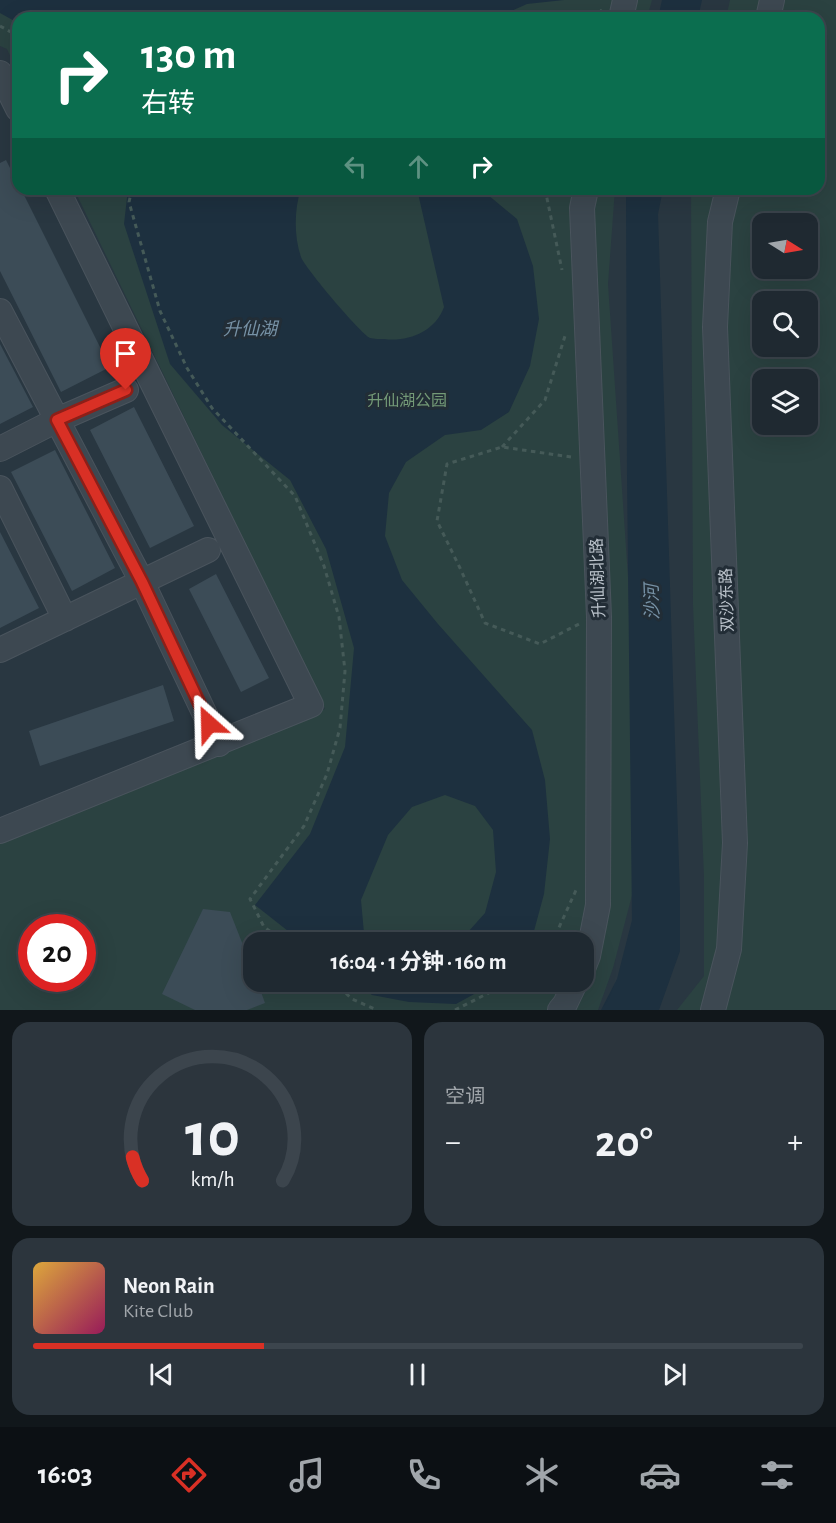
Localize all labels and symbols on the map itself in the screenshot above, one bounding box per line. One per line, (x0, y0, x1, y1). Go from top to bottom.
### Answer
north arrow (752, 213, 818, 279)
water label: 升仙湖 (223, 319, 280, 339)
pin (100, 328, 151, 390)
park label: 升仙湖公园 (367, 392, 447, 409)
street label: 升仙湖北路 (588, 538, 607, 618)
street label: 双沙东路 (717, 568, 736, 632)
water label: 沙河 (642, 581, 663, 620)
position arrow (177, 692, 241, 756)
speed limit sign: 20 (18, 914, 96, 992)

